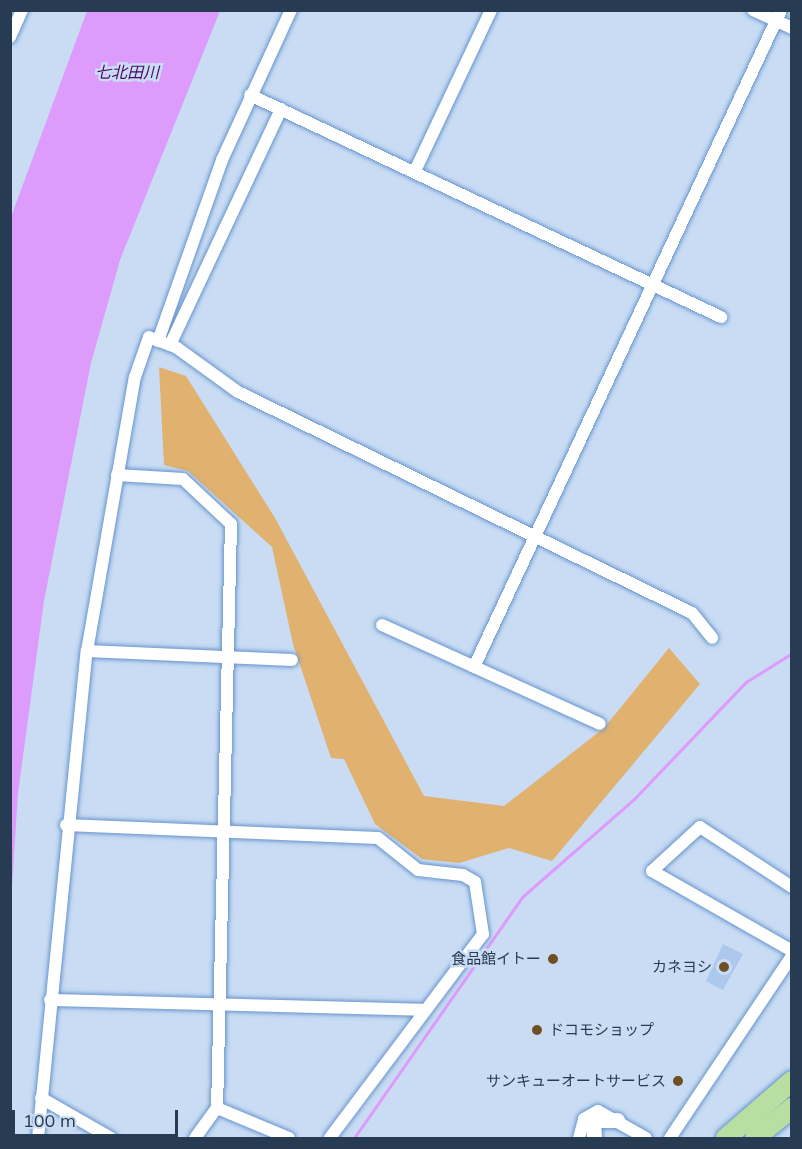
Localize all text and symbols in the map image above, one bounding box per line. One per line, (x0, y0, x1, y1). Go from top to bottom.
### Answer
water label: 七北田川 (95, 62, 159, 82)
place label: 食品館イトー (451, 950, 541, 968)
marker: 食品館イトー (546, 952, 560, 966)
place label: カネヨシ (652, 958, 712, 976)
marker: カネヨシ (717, 960, 731, 974)
place label: ドコモショップ (549, 1021, 654, 1039)
marker: ドコモショップ (530, 1023, 544, 1037)
place label: サンキューオートサービス (486, 1072, 666, 1090)
marker: サンキューオートサービス (671, 1074, 685, 1088)
scale bar (15, 1098, 182, 1136)
text: 100 m (23, 1109, 76, 1132)

